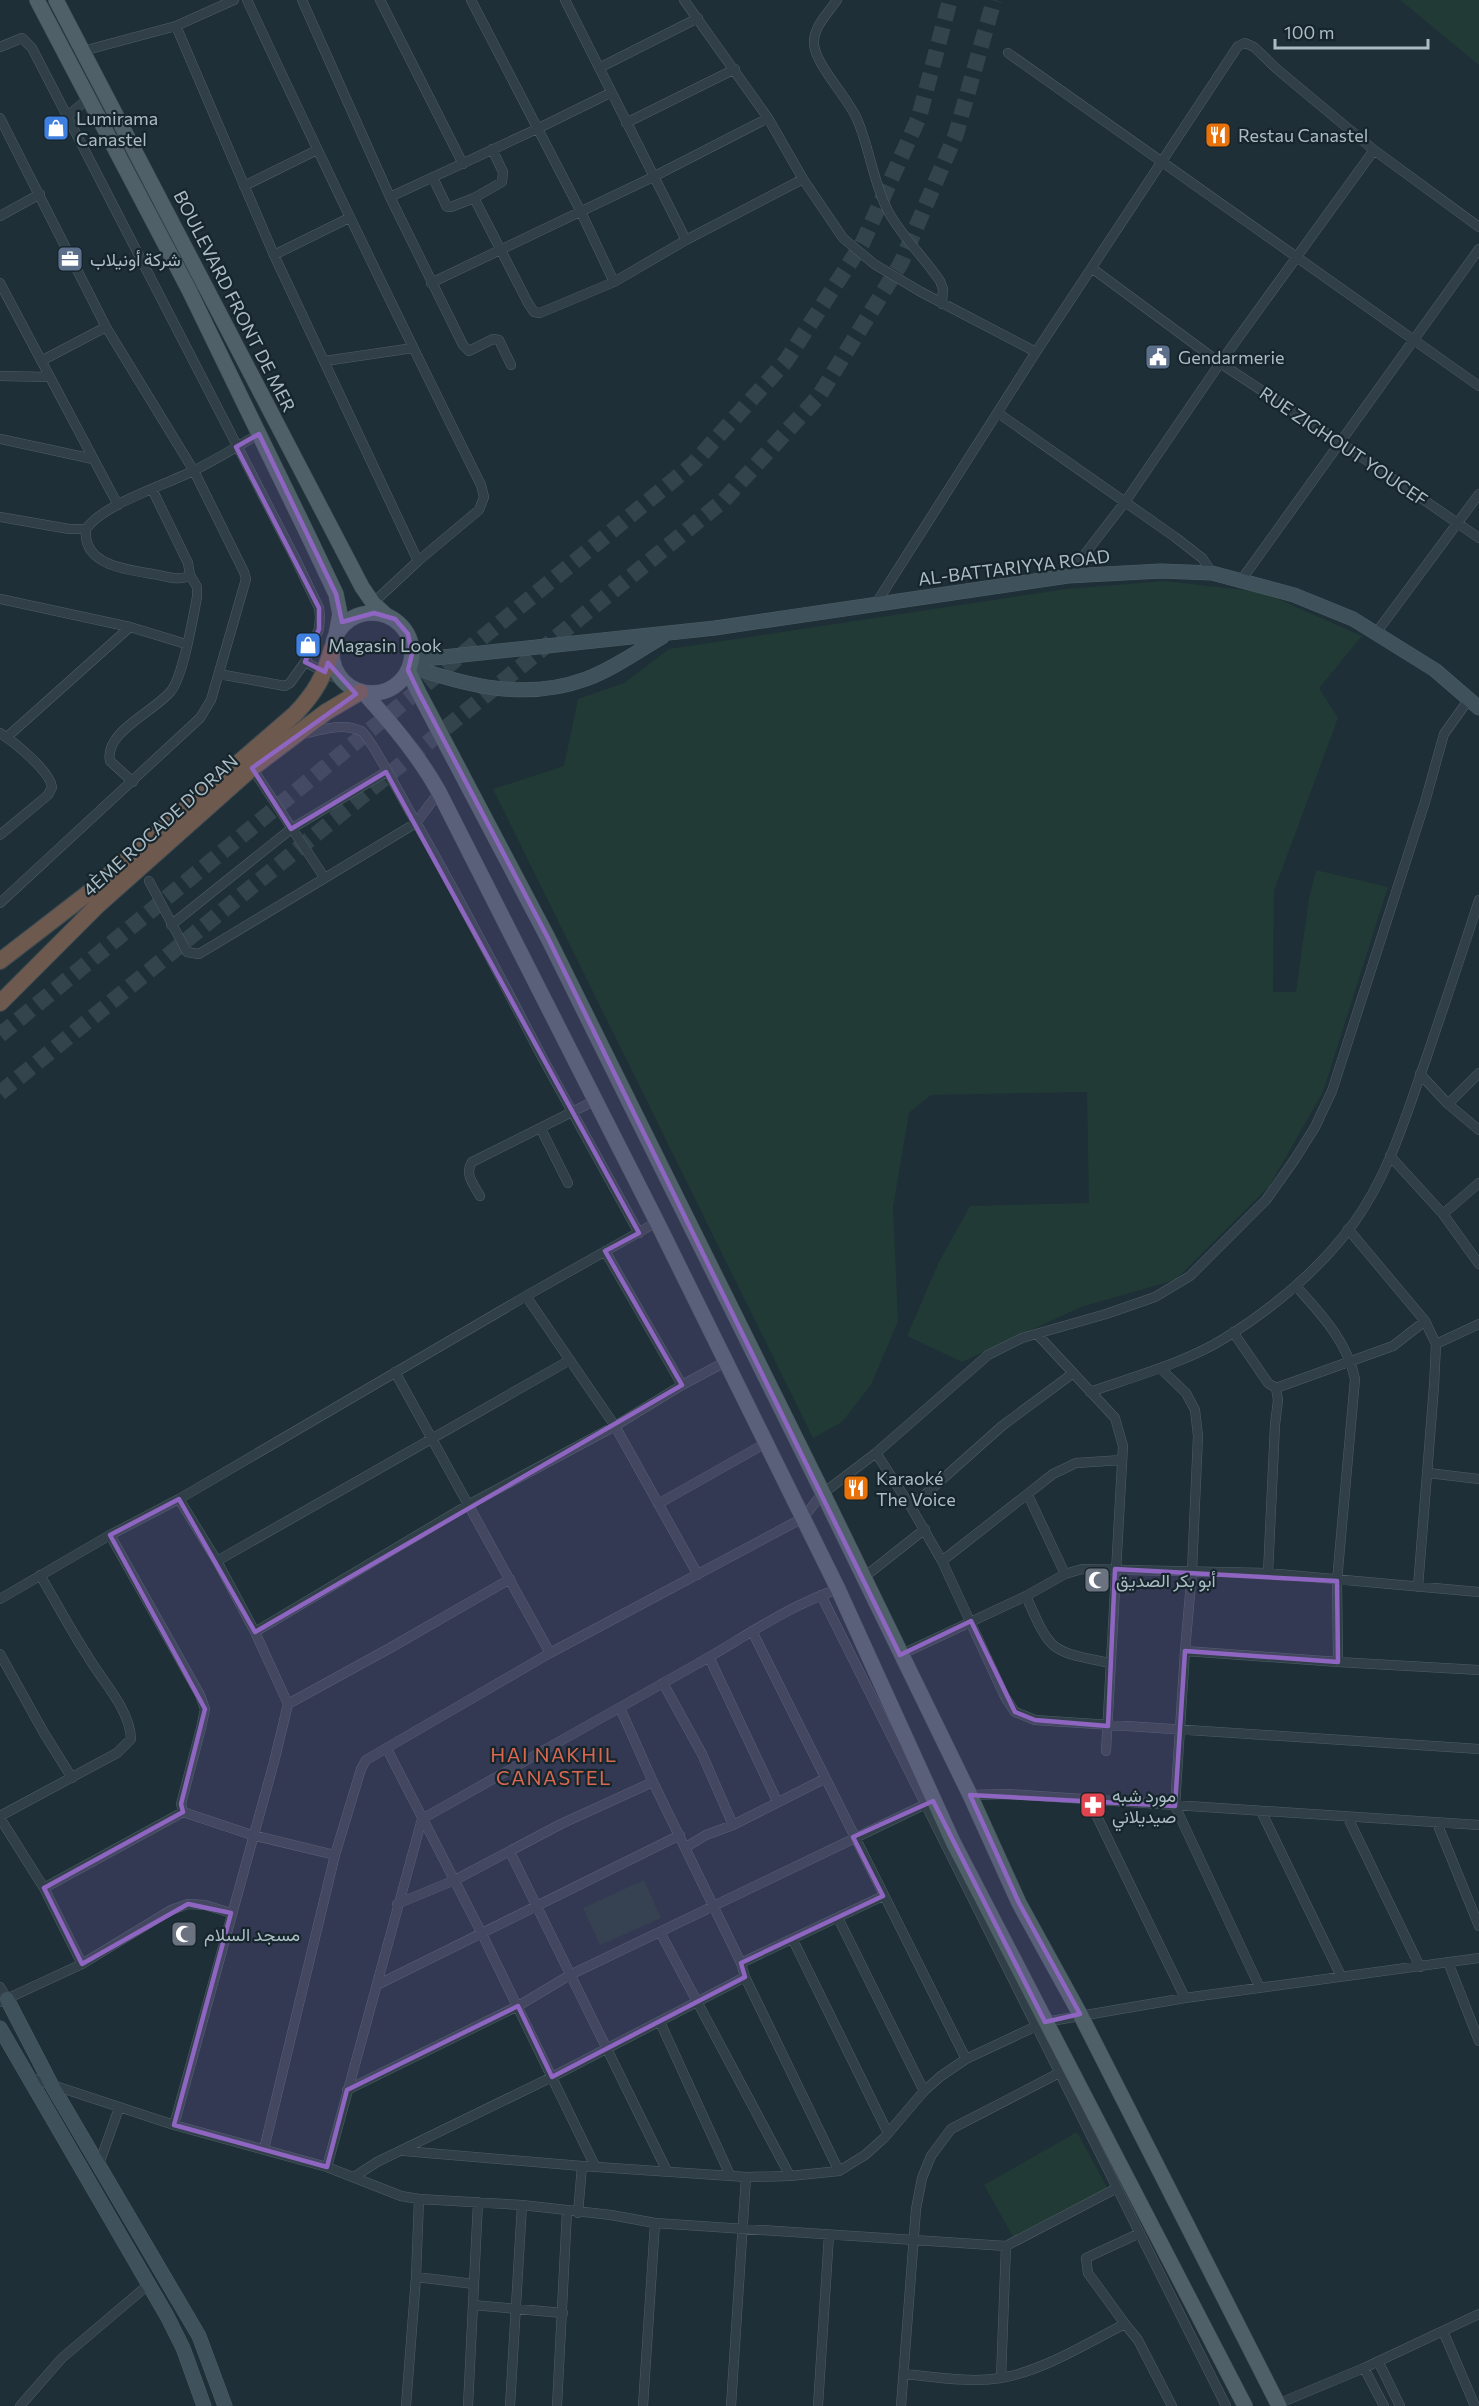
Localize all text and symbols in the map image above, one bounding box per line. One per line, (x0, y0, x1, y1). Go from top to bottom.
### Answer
scale bar (1275, 12, 1428, 50)
text: 100 m (1284, 21, 1334, 43)
place label: Lumirama Canastel (76, 107, 158, 150)
shop icon: Lumirama Canastel (41, 113, 71, 143)
restaurant icon: Restau Canastel (1203, 120, 1233, 150)
place label: Restau Canastel (1238, 124, 1368, 146)
street label: BOULEVARD FRONT DE MER (169, 187, 301, 415)
office icon: شركة أونيلاب (55, 244, 85, 274)
place label: شركة أونيلاب (90, 248, 181, 271)
public building icon: Gendarmerie (1143, 342, 1173, 372)
place label: Gendarmerie (1178, 346, 1285, 368)
street label: RUE ZIGHOUT YOUCEF (1256, 382, 1432, 510)
street label: AL-BATTARIYYA ROAD (917, 544, 1111, 590)
shop icon: Magasin Look (293, 630, 323, 660)
place label: Magasin Look (328, 634, 442, 656)
street label: 4ÈME ROCADE D'ORAN (78, 750, 242, 900)
place label: Karaoké The Voice (876, 1467, 956, 1510)
restaurant icon: Karaoké The Voice (841, 1473, 871, 1503)
mosque icon: أبو بكر الصديق (1082, 1565, 1112, 1595)
place label: أبو بكر الصديق (1116, 1569, 1216, 1592)
district label: HAI NAKHIL CANASTEL (490, 1742, 618, 1789)
place label: مورد شبه صيديلاني (1112, 1784, 1176, 1832)
pharmacy icon: مورد شبه صيديلاني (1078, 1790, 1108, 1820)
mosque icon: مسجد السلام (169, 1919, 199, 1949)
place label: مسجد السلام (204, 1923, 300, 1947)

